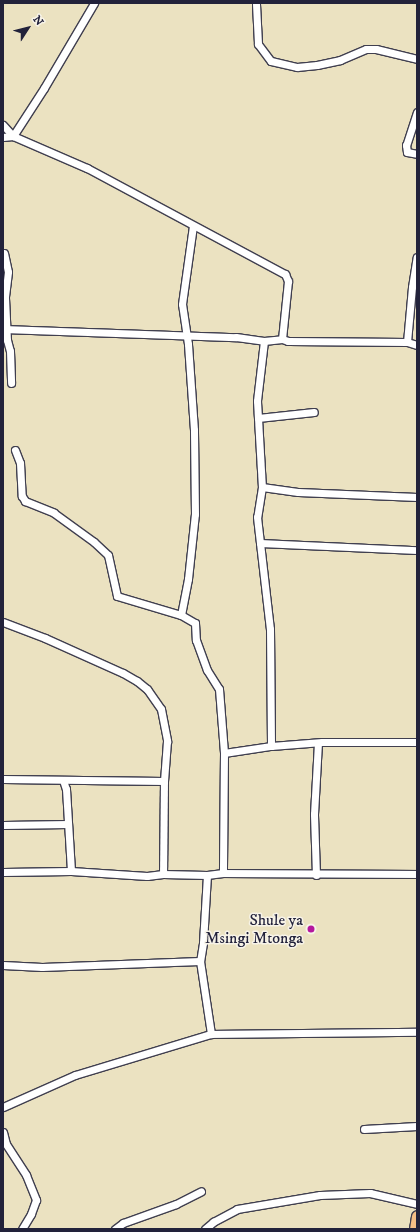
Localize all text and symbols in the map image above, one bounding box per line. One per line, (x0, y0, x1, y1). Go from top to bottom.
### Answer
north arrow (8, 8, 48, 48)
text: N (29, 13, 46, 29)
place label: Shule ya Msingi Mtonga (205, 910, 303, 948)
marker: Shule ya Msingi Mtonga (306, 924, 316, 934)

